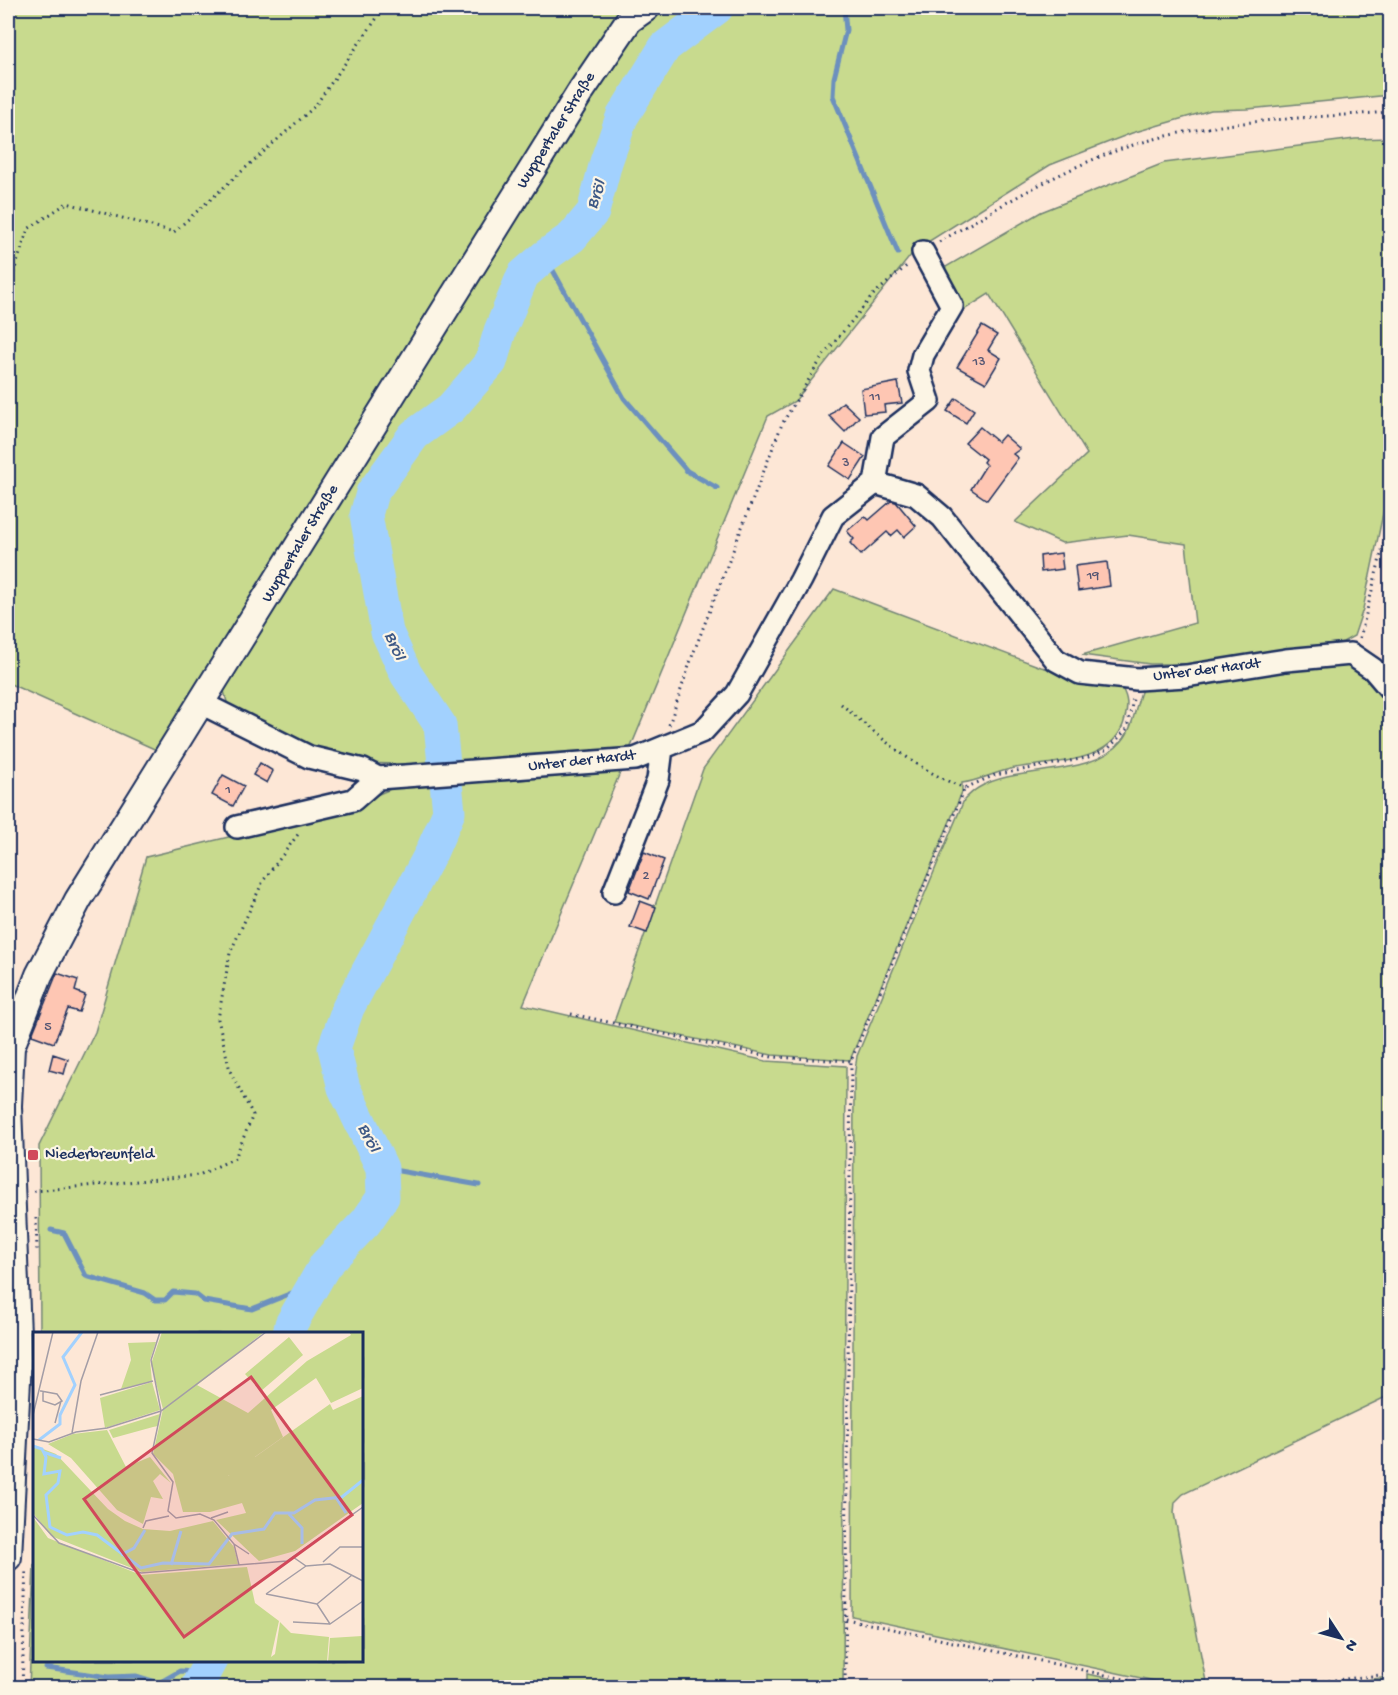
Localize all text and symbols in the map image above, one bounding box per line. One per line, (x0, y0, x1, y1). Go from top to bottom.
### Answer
street label: Wuppertaler Straße (513, 69, 601, 193)
water label: Bröl (582, 177, 612, 212)
house number: 13 (972, 354, 985, 371)
house number: 11 (868, 389, 881, 406)
house number: 3 (841, 455, 850, 472)
street label: Wuppertaler Straße (258, 481, 344, 606)
house number: 19 (1086, 568, 1099, 585)
water label: Bröl (379, 629, 410, 664)
street label: Unter der Hardt (1152, 655, 1263, 687)
street label: Unter der Hardt (527, 747, 638, 777)
house number: 1 (224, 782, 231, 799)
house number: 2 (643, 868, 650, 885)
house number: 5 (44, 1019, 52, 1036)
water label: Bröl (352, 1120, 384, 1157)
place label: Niederbreunfeld (45, 1146, 156, 1165)
marker: Niederbreunfeld (26, 1148, 40, 1162)
inset map (33, 1332, 363, 1662)
north arrow (1311, 1608, 1371, 1668)
text: N (1339, 1635, 1361, 1655)

